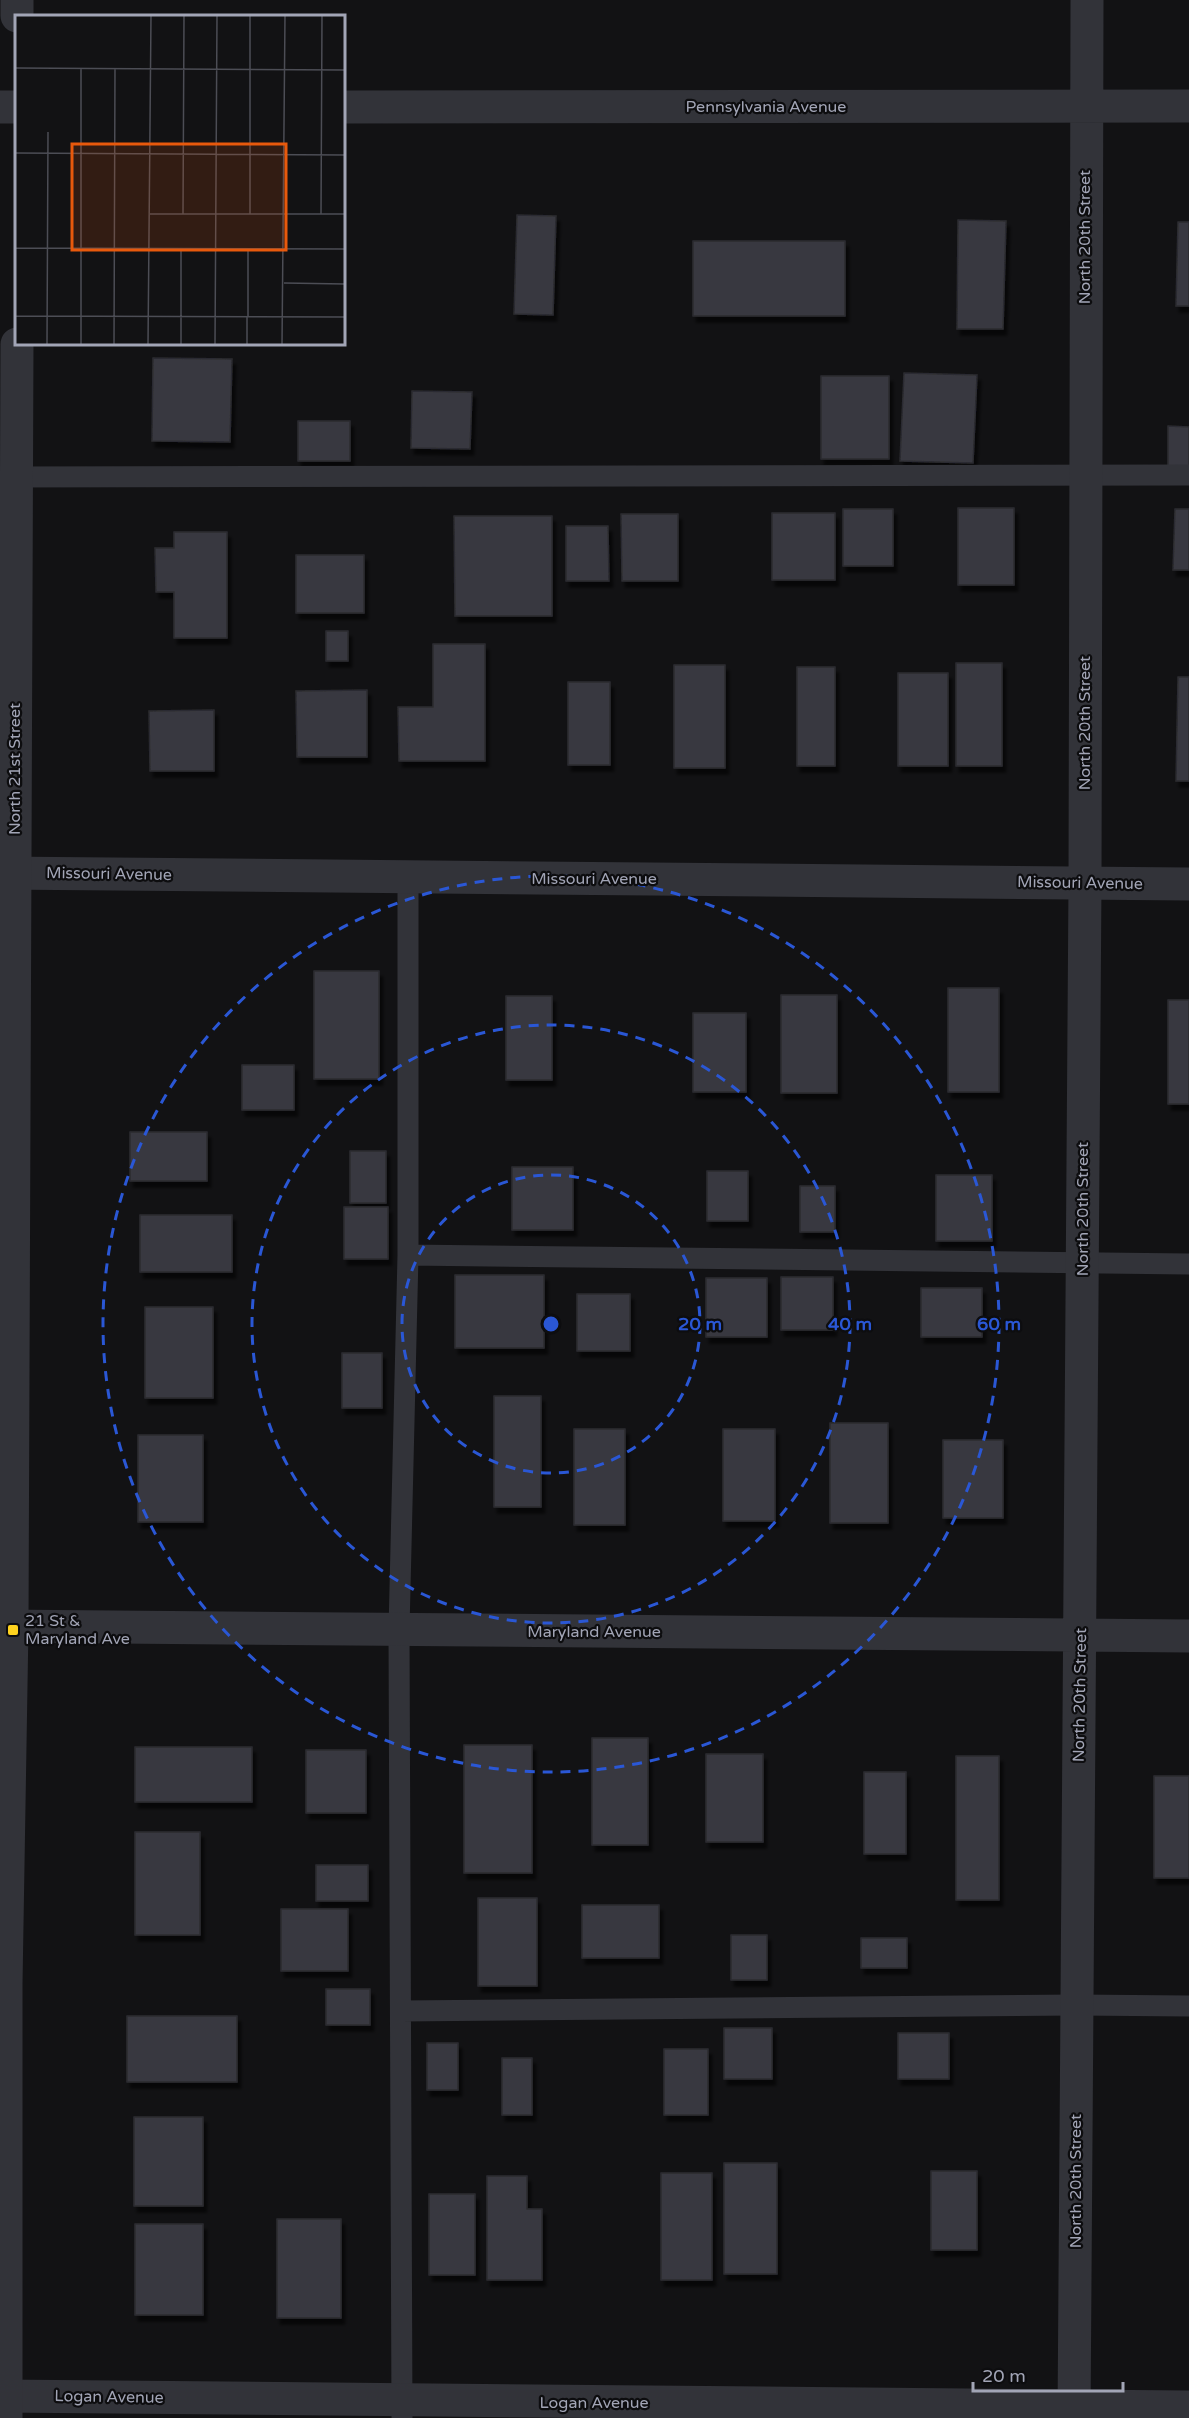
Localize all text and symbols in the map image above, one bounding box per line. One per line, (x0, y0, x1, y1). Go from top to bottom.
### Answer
inset map (15, 15, 345, 345)
street label: Pennsylvania Avenue (686, 97, 846, 117)
street label: North 20th Street (1075, 170, 1095, 304)
street label: North 20th Street (1075, 656, 1095, 790)
street label: North 21st Street (5, 703, 25, 835)
street label: Missouri Avenue (46, 863, 172, 885)
street label: Missouri Avenue (531, 869, 657, 889)
street label: Missouri Avenue (1017, 872, 1143, 894)
street label: North 20th Street (1073, 1142, 1093, 1276)
text: 20 m (678, 1313, 722, 1335)
text: 40 m (828, 1313, 872, 1335)
text: 60 m (977, 1313, 1021, 1335)
centre of rings (541, 1314, 561, 1334)
place label: 21 St & Maryland Ave (25, 1611, 130, 1649)
street label: Maryland Avenue (527, 1622, 661, 1642)
marker: 21 St & Maryland Ave (6, 1623, 20, 1637)
street label: North 20th Street (1069, 1628, 1091, 1762)
street label: North 20th Street (1066, 2114, 1086, 2248)
scale bar (973, 2355, 1123, 2393)
text: 20 m (982, 2365, 1026, 2387)
street label: Logan Avenue (54, 2386, 164, 2408)
street label: Logan Avenue (539, 2393, 649, 2413)

